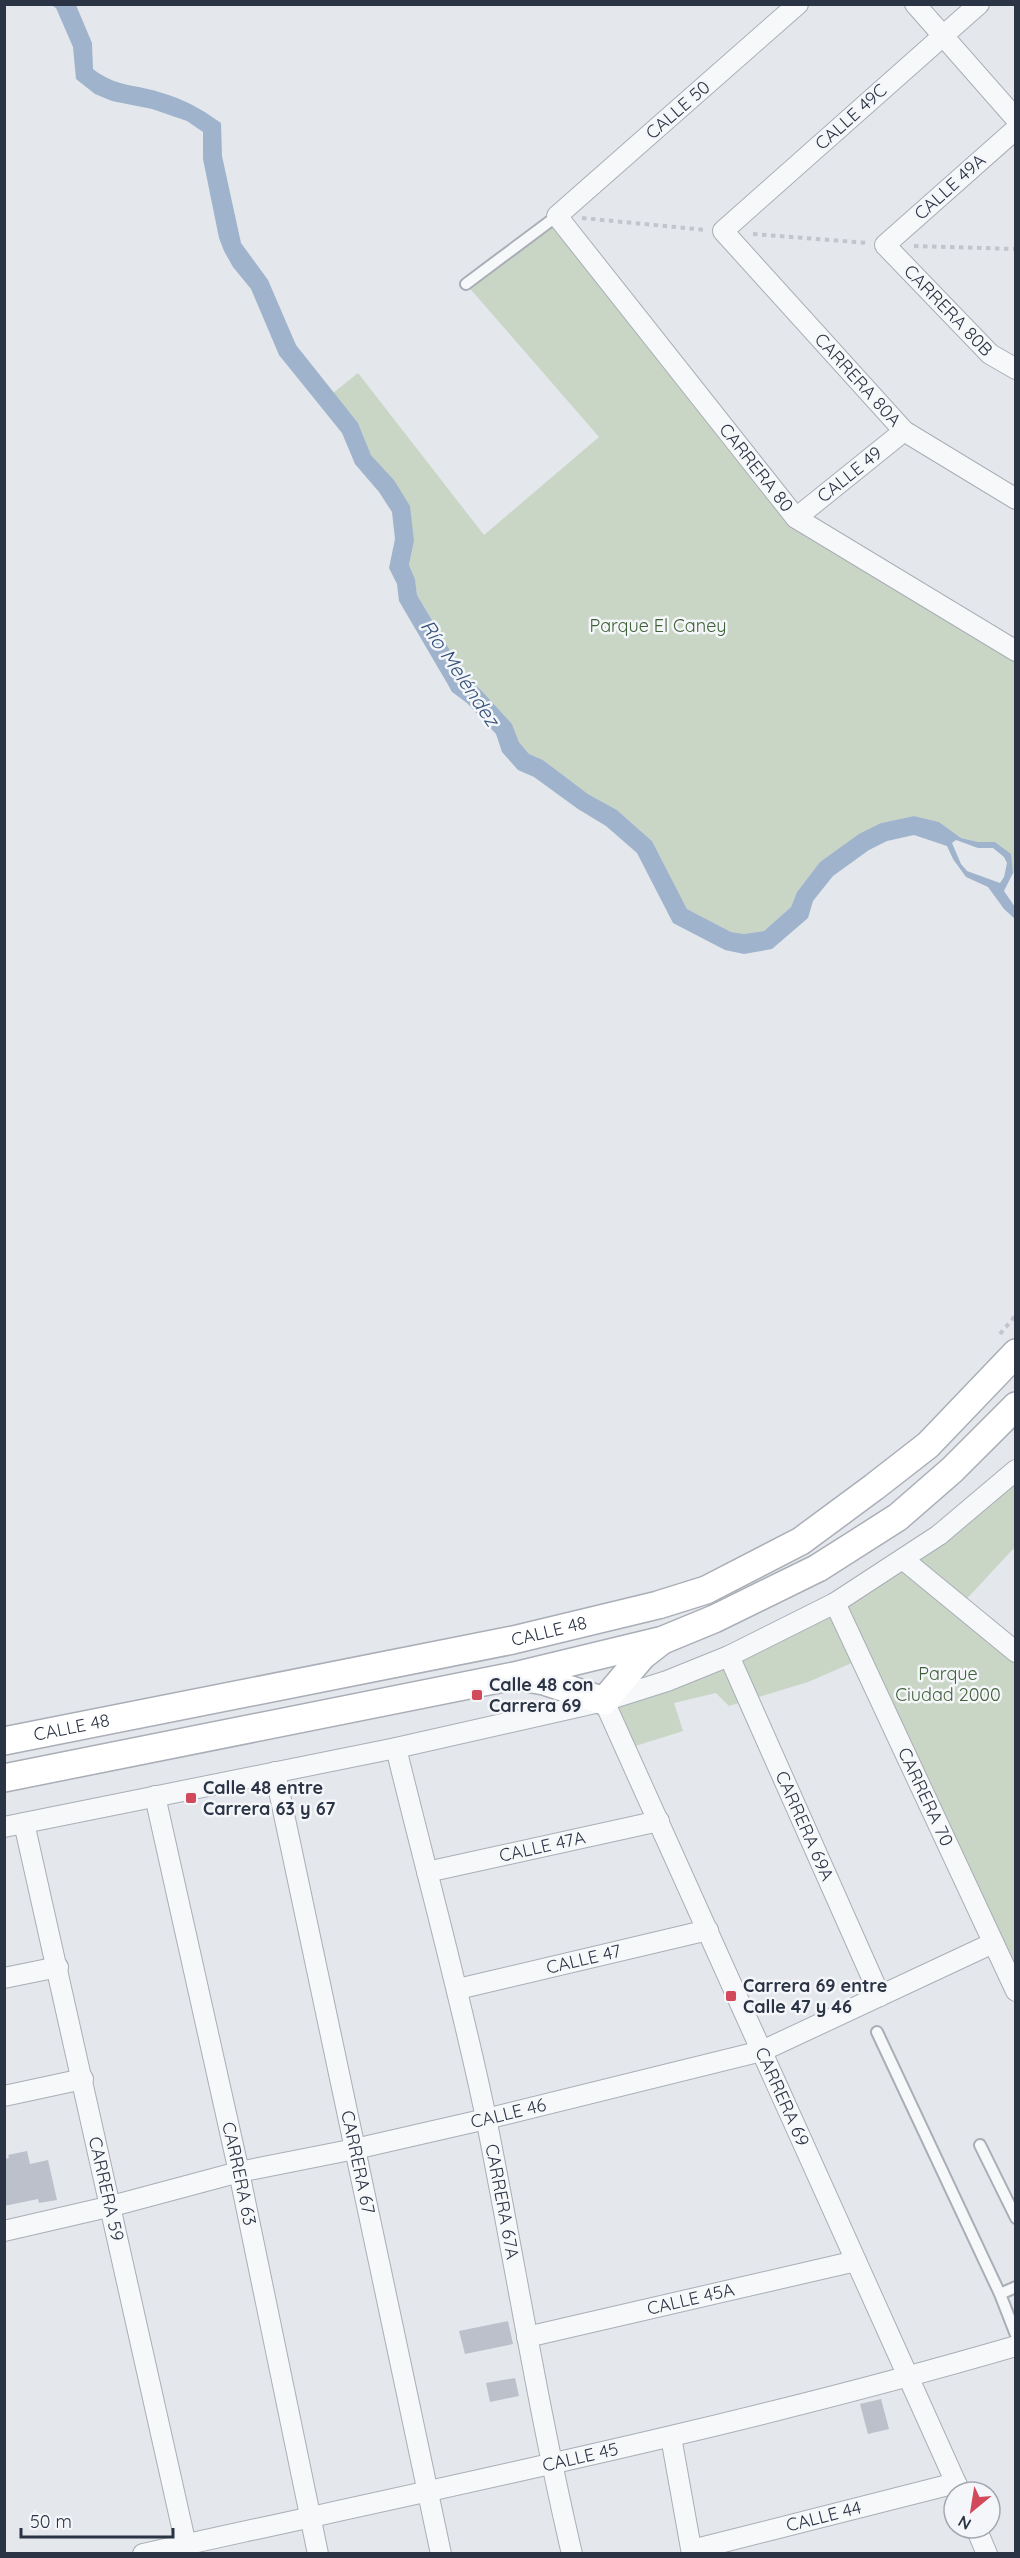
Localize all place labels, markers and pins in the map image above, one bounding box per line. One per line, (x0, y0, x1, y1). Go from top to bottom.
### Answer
place label: Calle 48 con Carrera 69 (489, 1673, 594, 1717)
marker: Calle 48 con Carrera 69 (470, 1688, 484, 1702)
place label: Calle 48 entre Carrera 63 y 67 (203, 1776, 336, 1820)
marker: Calle 48 entre Carrera 63 y 67 (184, 1791, 198, 1805)
place label: Carrera 69 entre Calle 47 y 46 (743, 1974, 887, 2018)
marker: Carrera 69 entre Calle 47 y 46 (724, 1989, 738, 2003)

